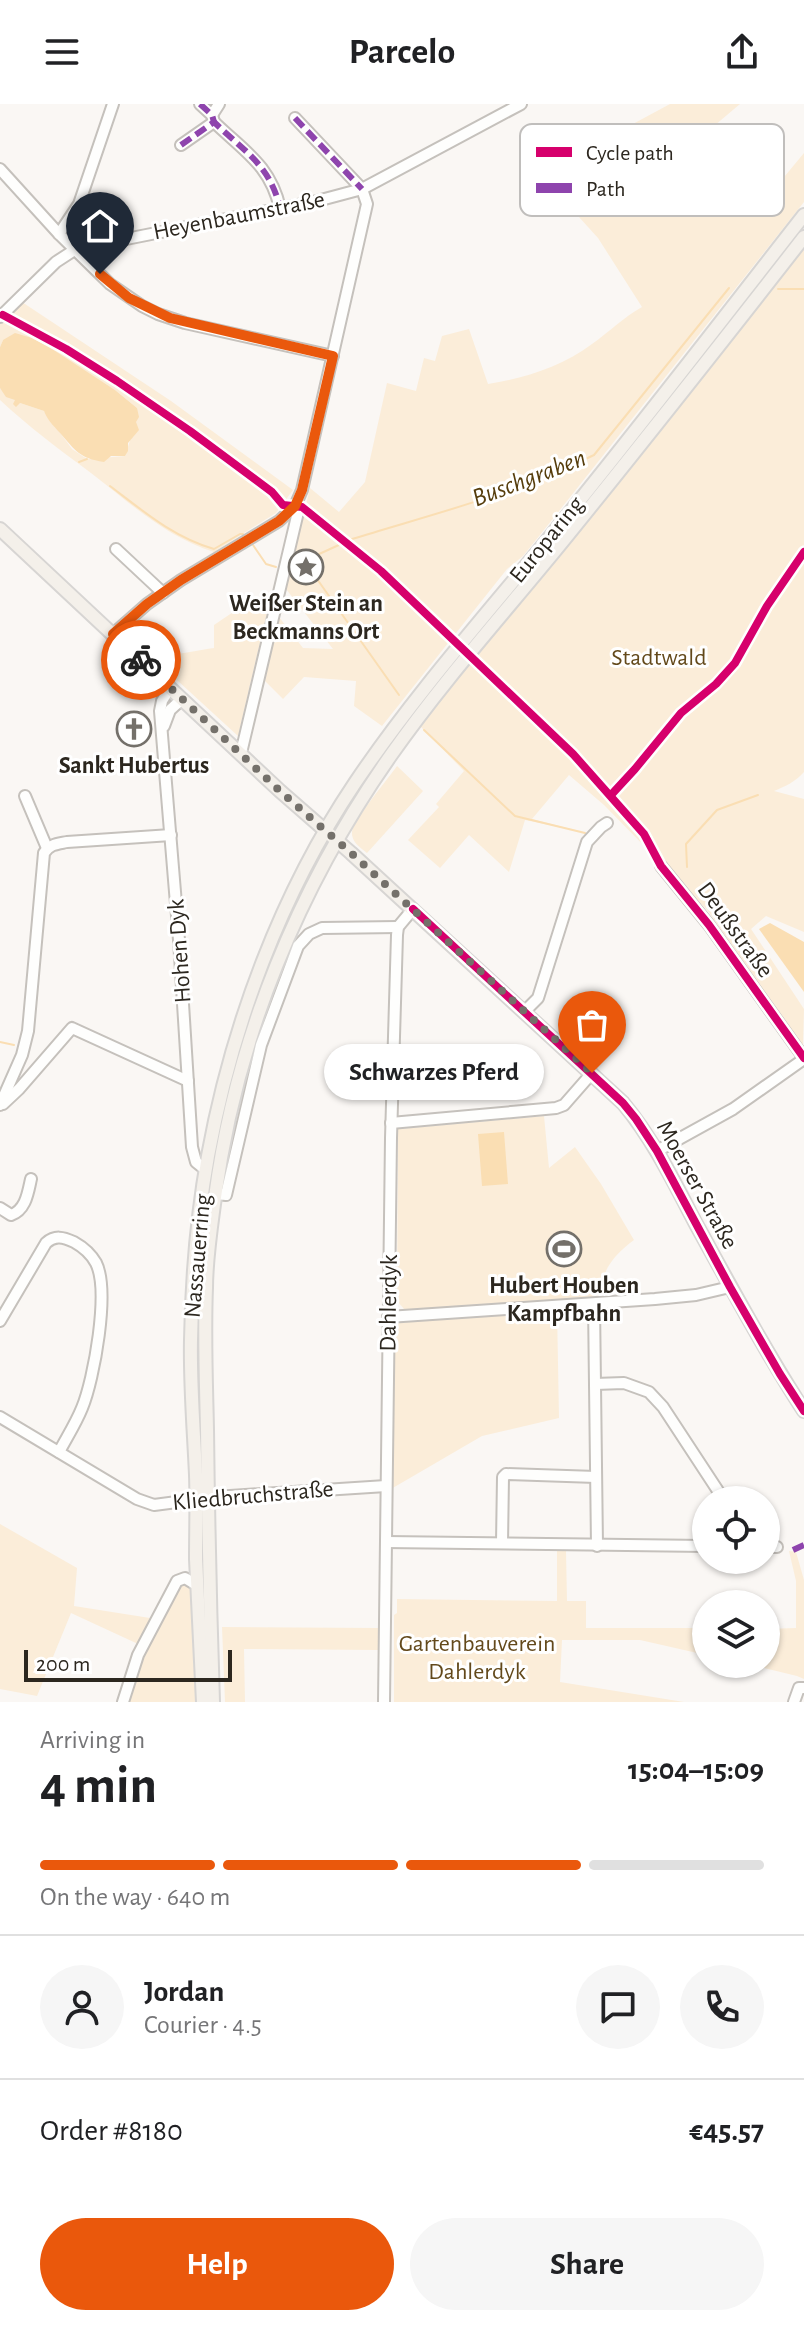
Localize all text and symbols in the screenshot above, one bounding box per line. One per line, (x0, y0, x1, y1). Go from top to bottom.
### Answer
icon: menu (40, 30, 84, 74)
icon: share (720, 30, 764, 74)
text: Parcelo (349, 34, 455, 70)
legend (520, 124, 784, 216)
text: Cycle path (586, 142, 674, 164)
text: Path (586, 178, 626, 200)
street label: Heyenbaumstraße (151, 188, 327, 244)
pin (66, 192, 134, 274)
icon: home (78, 204, 122, 248)
water label: Buschgraben (469, 444, 589, 512)
street label: Europaring (505, 492, 589, 588)
place icon: Weißer Stein an Beckmanns Ort (287, 548, 325, 586)
place label: Weißer Stein an Beckmanns Ort (229, 592, 383, 644)
courier (101, 620, 181, 700)
icon: bike (119, 638, 163, 682)
park label: Stadtwald (611, 646, 707, 670)
church icon: Sankt Hubertus (115, 710, 153, 748)
place label: Sankt Hubertus (59, 754, 209, 778)
street label: Deußstraße (692, 878, 778, 982)
street label: Hohen Dyk (164, 898, 196, 1004)
pin (558, 991, 626, 1073)
icon: bag (570, 1003, 614, 1047)
callout: Schwarzes Pferd (324, 1045, 544, 1101)
text: Schwarzes Pferd (349, 1059, 519, 1085)
street label: Moerser Straße (652, 1117, 742, 1253)
street label: Nassauerring (181, 1193, 215, 1319)
sports icon: Hubert Houben Kampfbahn (545, 1230, 583, 1268)
street label: Dahlerdyk (376, 1254, 402, 1352)
place label: Hubert Houben Kampfbahn (489, 1274, 639, 1326)
street label: Kliedbruchstraße (171, 1477, 335, 1515)
map controls (692, 1486, 780, 1678)
button: locate (692, 1486, 780, 1574)
button: layers (692, 1590, 780, 1678)
park label: Gartenbauverein Dahlerdyk (399, 1632, 555, 1684)
scale bar (24, 1646, 232, 1682)
text: 200 m (36, 1653, 90, 1675)
text: Arriving in (40, 1727, 145, 1753)
text: 15:04–15:09 (628, 1755, 764, 1785)
text: 4 min (40, 1760, 157, 1812)
text: On the way · 640 m (40, 1884, 230, 1910)
button: person (40, 1965, 124, 2049)
button: chat (576, 1965, 660, 2049)
button: phone (680, 1965, 764, 2049)
text: Jordan (144, 1977, 224, 2007)
text: Courier · 4.5 (144, 2012, 262, 2038)
text: Order #8180 (40, 2116, 183, 2146)
text: €45.57 (689, 2116, 764, 2146)
button: Help (40, 2218, 394, 2310)
button: Share (410, 2218, 764, 2310)

